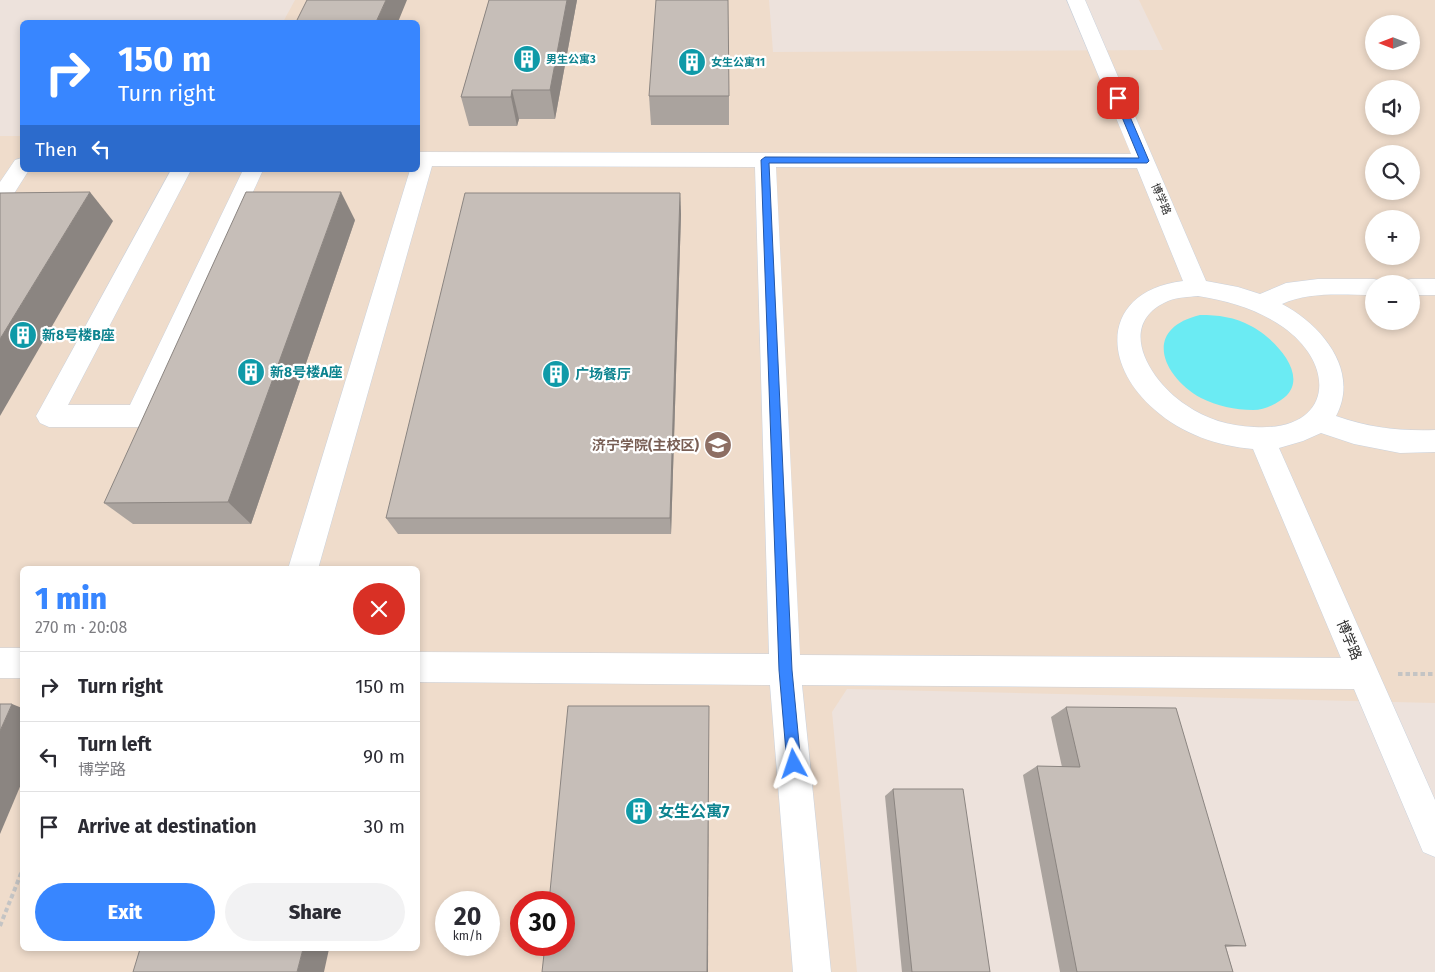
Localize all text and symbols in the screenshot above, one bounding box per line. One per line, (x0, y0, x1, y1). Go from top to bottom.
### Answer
north arrow (1365, 15, 1420, 70)
map controls (1365, 15, 1420, 330)
text: 150 m (118, 38, 211, 80)
icon: right (35, 40, 100, 105)
building icon: 男生公寓3 (512, 44, 542, 74)
building icon: 女生公寓11 (677, 47, 707, 77)
place label: 男生公寓3 (546, 53, 596, 66)
place label: 女生公寓11 (711, 56, 765, 69)
pin (1097, 77, 1139, 119)
text: Turn right (118, 80, 215, 107)
button: sound (1365, 80, 1420, 135)
icon: arrive (1104, 84, 1132, 112)
icon: left (87, 135, 115, 163)
text: Then (35, 138, 77, 161)
button: search (1365, 145, 1420, 200)
street label: 博学路 (1149, 181, 1173, 217)
button: + (1365, 210, 1420, 265)
button: − (1365, 275, 1420, 330)
building icon: 新8号楼B座 (8, 320, 38, 350)
place label: 新8号楼B座 (42, 327, 115, 344)
building icon: 新8号楼A座 (236, 357, 266, 387)
building icon: 广场餐厅 (541, 359, 571, 389)
place label: 新8号楼A座 (270, 364, 342, 381)
place label: 广场餐厅 (575, 366, 631, 383)
school or university icon: 济宁学院(主校区) (703, 430, 733, 460)
place label: 济宁学院(主校区) (592, 437, 699, 454)
text: 1 min (35, 581, 107, 617)
button: close (353, 583, 405, 635)
street label: 博学路 (1333, 617, 1365, 663)
text: 270 m · 20:08 (35, 618, 127, 637)
icon: right (35, 673, 63, 701)
text: Turn right (78, 675, 163, 698)
text: 150 m (355, 675, 405, 698)
text: Turn left (78, 733, 152, 756)
position arrow (767, 737, 819, 789)
icon: left (35, 743, 63, 771)
text: 90 m (363, 745, 405, 768)
text: 博学路 (78, 760, 126, 779)
building icon: 女生公寓7 (624, 796, 654, 826)
place label: 女生公寓7 (658, 802, 730, 821)
icon: arrive (35, 813, 63, 841)
text: Arrive at destination (78, 815, 257, 838)
text: 30 m (364, 815, 405, 838)
button: Exit (35, 883, 215, 941)
button: Share (225, 883, 405, 941)
speed limit sign: 30 (510, 891, 575, 956)
text: 20 (454, 902, 481, 932)
text: km/h (453, 929, 482, 943)

